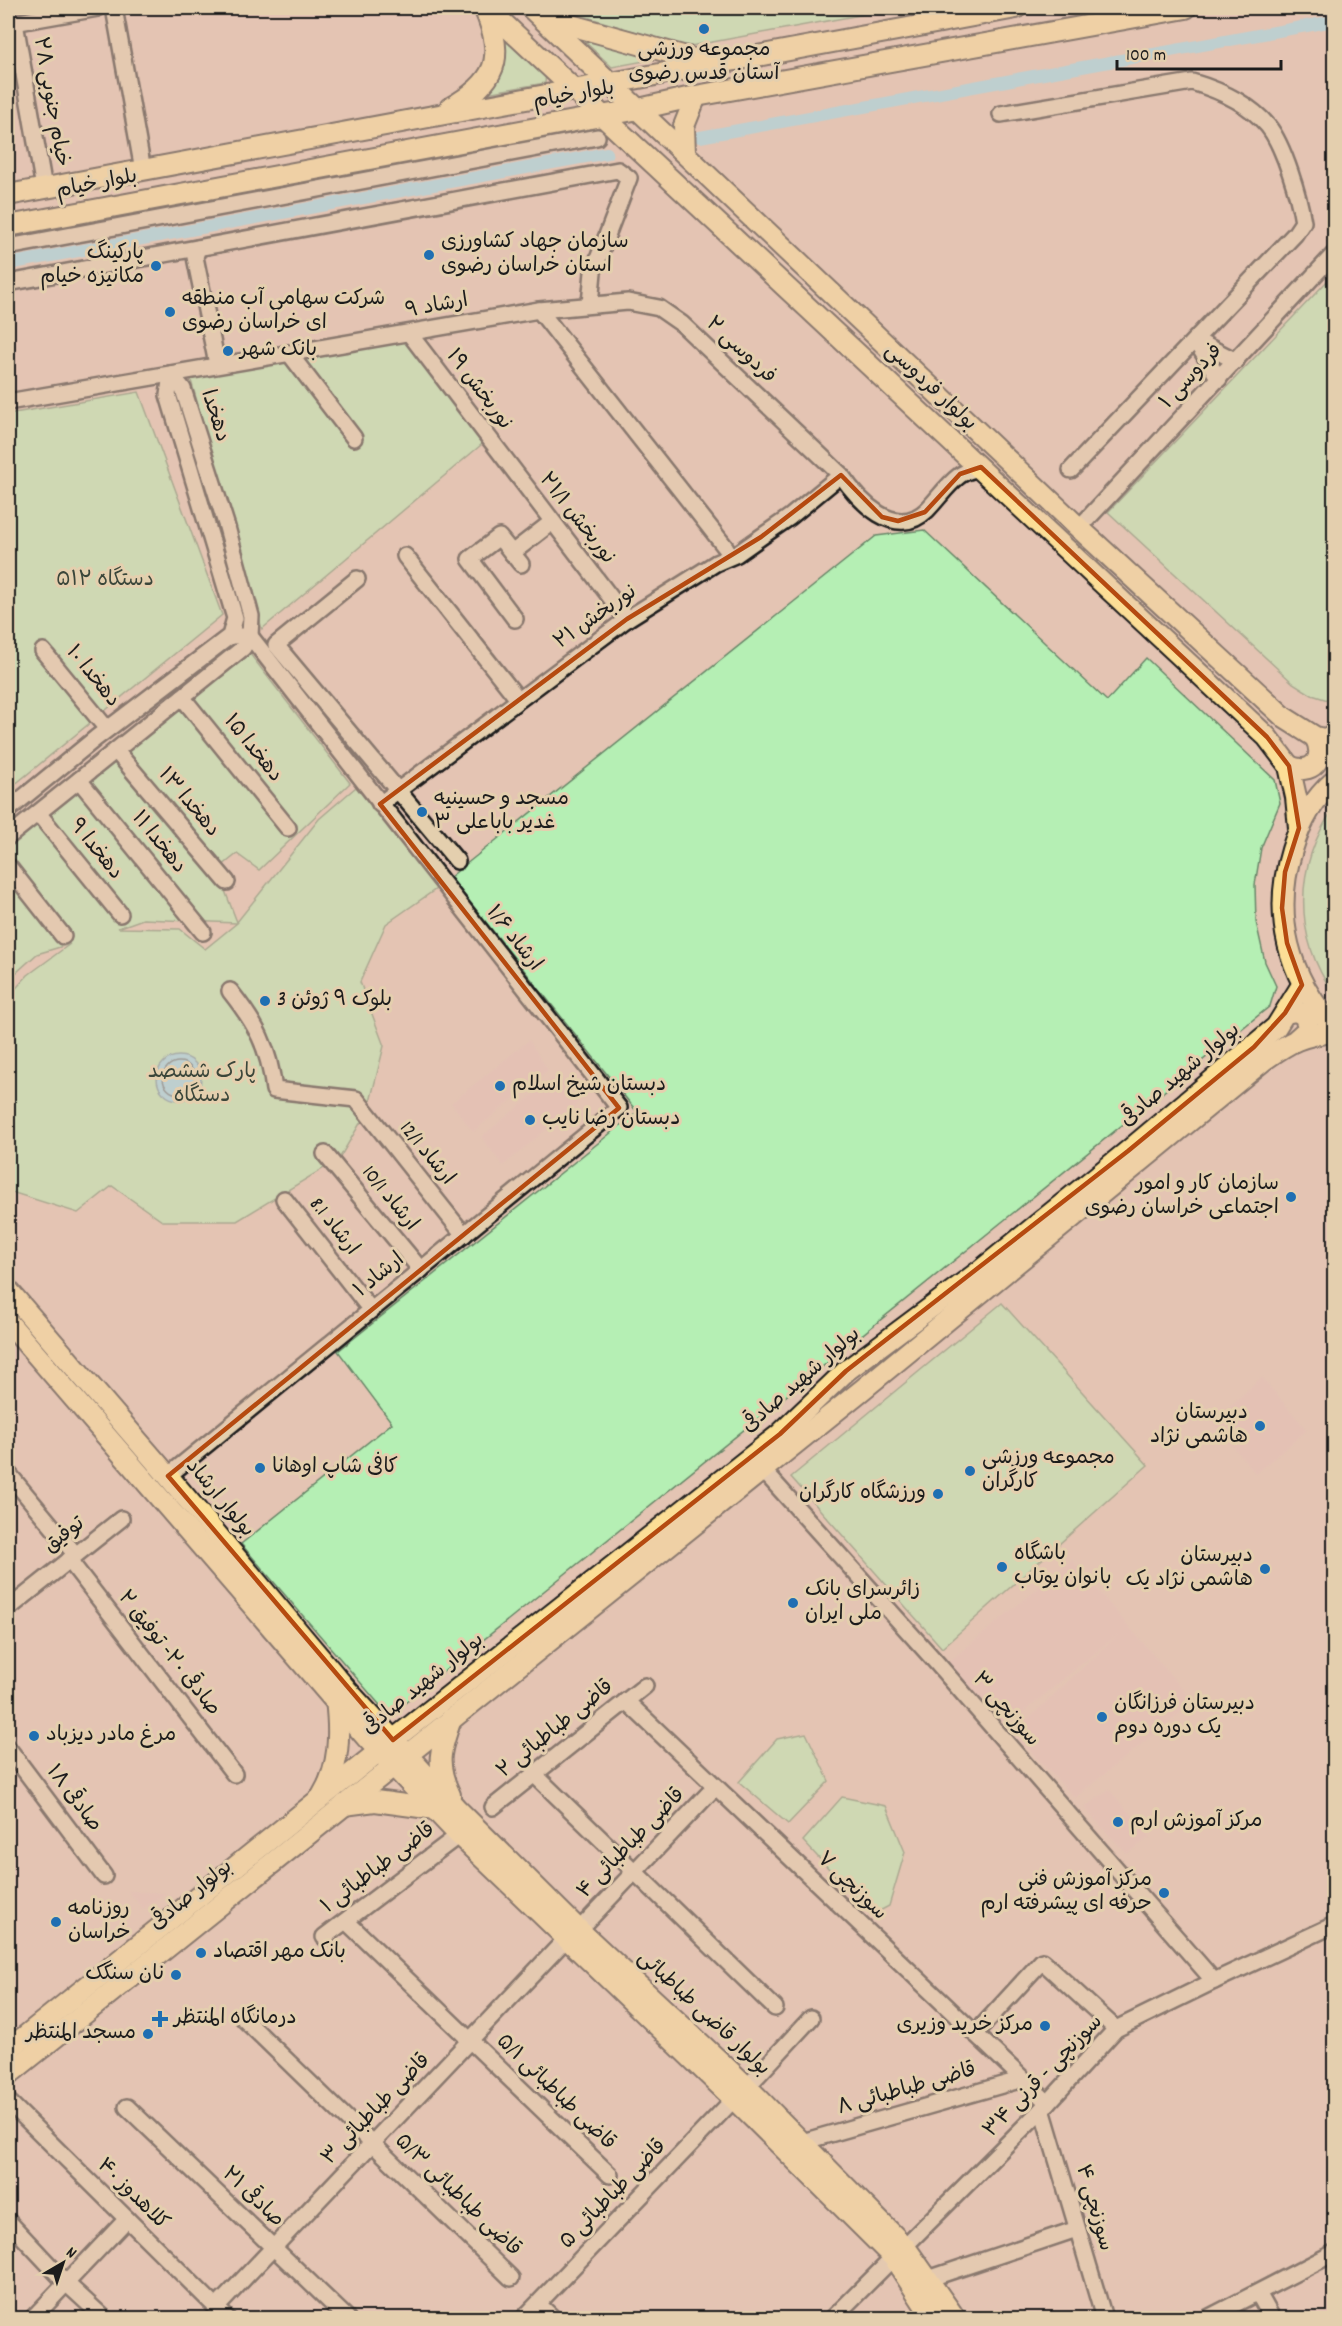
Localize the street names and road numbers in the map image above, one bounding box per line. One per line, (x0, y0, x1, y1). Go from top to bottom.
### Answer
street label: خیام جنوبی ۲۸ (24, 35, 76, 169)
street label: بلوار خیام (531, 74, 617, 118)
street label: بلوار خیام (54, 162, 140, 208)
street label: ارشاد ۹ (403, 287, 471, 327)
street label: فردوسی ۲ (698, 310, 782, 392)
street label: بولوار فردوسی (877, 337, 983, 439)
street label: فردوسی ۱ (1154, 337, 1230, 417)
street label: نوربخش ۱۹ (438, 343, 518, 437)
street label: دهخدا (192, 386, 236, 446)
street label: نوربخش ۲۱/۱ (531, 467, 621, 571)
street label: نوربخش ۲۱ (548, 578, 644, 658)
street label: دهخدا ۱۰ (58, 639, 126, 715)
street label: دهخدا ۱۵ (215, 708, 289, 790)
street label: دهخدا ۱۳ (150, 762, 226, 844)
street label: دهخدا ۱۱ (123, 805, 193, 881)
street label: دهخدا ۹ (61, 813, 129, 887)
street label: ارشاد ۱/۶ (478, 900, 548, 978)
street label: بولوار شهید صادقی (1114, 1016, 1248, 1135)
street label: ارشاد 12/1 (391, 1116, 461, 1192)
street label: ارشاد 10/1 (353, 1160, 425, 1238)
street label: ارشاد 8.1 (301, 1192, 365, 1262)
street label: ارشاد ۱ (348, 1246, 412, 1306)
street label: بولوار شهید صادقی (735, 1320, 868, 1441)
street label: بولوار ارشاد (177, 1453, 261, 1545)
street label: توفیق (38, 1510, 93, 1562)
street label: صادقی ۲۰- توفیق ۲ (109, 1584, 227, 1723)
street label: بولوار شهید صادقی (356, 1626, 491, 1744)
street label: سوزنچی ۳ (964, 1666, 1046, 1754)
street label: قاضی طباطبائی ۲ (491, 1673, 621, 1787)
street label: صادقی ۱۸ (38, 1759, 109, 1839)
street label: قاضی طباطبائی ۴ (571, 1782, 693, 1906)
street label: قاضی طباطبائی ۱ (316, 1816, 442, 1922)
street label: سوزنچی ۷ (809, 1846, 893, 1928)
street label: بولوار صادقی (143, 1852, 240, 1939)
street label: بولوار قاضی طباطبائی (630, 1944, 776, 2084)
street label: سوزنچی - قرنی ۳۴ (977, 2009, 1111, 2145)
street label: قاضی طباطبائی ۵/۱ (488, 2028, 622, 2158)
street label: قاضی طباطبائی ۳ (316, 2047, 438, 2173)
street label: قاضی طباطبائی ۸ (834, 2056, 980, 2124)
street label: قاضی طباطبائی ۵/۳ (387, 2128, 527, 2264)
street label: قاضی طباطبائی ۵ (554, 2133, 674, 2257)
street label: کلاهدوز ۴۰ (89, 2152, 175, 2238)
street label: صادقی ۲۱ (214, 2160, 291, 2235)
street label: سوزنچی ۴ (1066, 2161, 1120, 2255)

